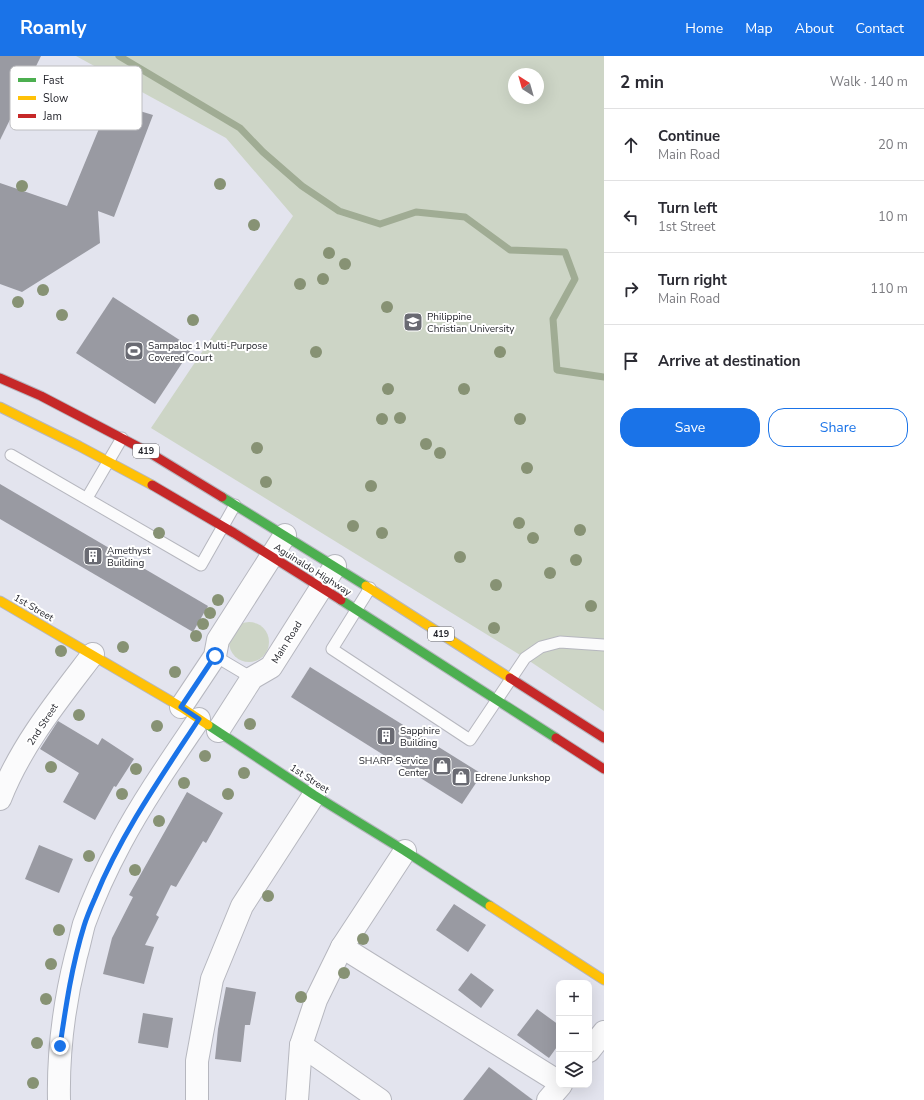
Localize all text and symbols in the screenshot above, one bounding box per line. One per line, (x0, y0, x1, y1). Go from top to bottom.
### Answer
text: Roamly (20, 15, 87, 41)
text: Home (685, 19, 723, 38)
text: Map (745, 19, 773, 38)
text: About (795, 19, 834, 38)
text: Contact (856, 19, 904, 38)
legend (10, 66, 142, 130)
north arrow (508, 68, 544, 104)
text: 2 min (620, 71, 664, 94)
text: Fast (43, 73, 64, 88)
text: Walk · 140 m (830, 73, 908, 91)
text: Slow (43, 91, 68, 106)
text: Jam (42, 109, 62, 124)
text: Continue (658, 126, 720, 146)
icon: ahead (620, 134, 642, 156)
text: 20 m (878, 136, 908, 154)
text: Main Road (658, 146, 720, 164)
text: Turn left (658, 198, 717, 218)
icon: left (620, 206, 642, 228)
text: 10 m (878, 208, 908, 226)
text: 1st Street (658, 218, 715, 236)
text: Turn right (658, 270, 727, 290)
icon: right (620, 278, 642, 300)
text: 110 m (870, 280, 908, 298)
text: Main Road (658, 290, 720, 308)
place label: Philippine Christian University (427, 310, 515, 336)
school or university icon: Philippine Christian University (402, 311, 424, 333)
place label: Sampaloc 1 Multi-Purpose Covered Court (148, 339, 267, 365)
sports icon: Sampaloc 1 Multi-Purpose Covered Court (123, 340, 145, 362)
icon: arrive (620, 350, 642, 372)
text: Arrive at destination (658, 351, 801, 371)
button: Save (620, 408, 760, 447)
button: Share (768, 408, 908, 447)
road number: 419 (133, 444, 159, 458)
street label: Aguinaldo Highway (271, 540, 355, 600)
place label: Amethyst Building (107, 544, 151, 570)
building icon: Amethyst Building (82, 545, 104, 567)
street label: 1st Street (11, 591, 57, 625)
street label: Main Road (268, 618, 306, 666)
road number: 419 (428, 627, 454, 641)
route start (206, 647, 224, 665)
street label: 2nd Street (24, 700, 62, 748)
place label: Sapphire Building (400, 724, 440, 750)
building icon: Sapphire Building (375, 725, 397, 747)
place label: SHARP Service Center (359, 754, 428, 780)
shop icon: SHARP Service Center (431, 755, 453, 777)
street label: 1st Street (287, 761, 332, 797)
shop icon: Edrene Junkshop (450, 766, 472, 788)
place label: Edrene Junkshop (475, 771, 551, 785)
map controls (556, 980, 592, 1088)
button: + (556, 980, 592, 1016)
button: − (556, 1016, 592, 1052)
route end (51, 1037, 69, 1055)
button: layers (556, 1052, 592, 1088)

